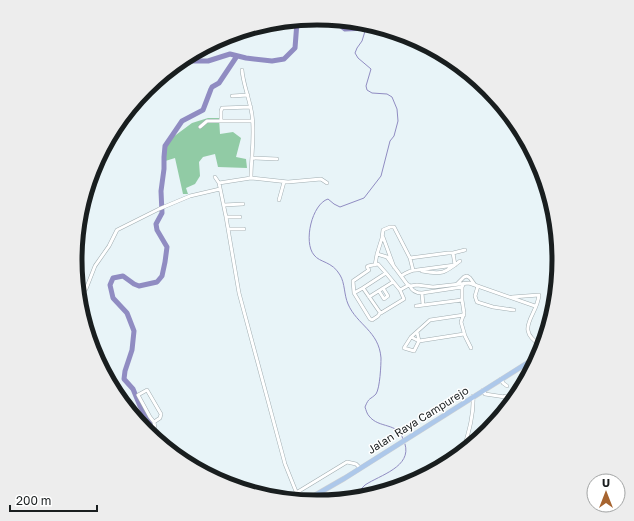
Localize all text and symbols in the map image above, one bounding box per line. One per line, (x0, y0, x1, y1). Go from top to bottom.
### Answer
street label: Jalan Raya Campurejo (365, 383, 471, 456)
north arrow (586, 473, 626, 513)
text: U (602, 476, 610, 489)
scale bar (10, 487, 97, 513)
text: 200 m (16, 493, 51, 508)

